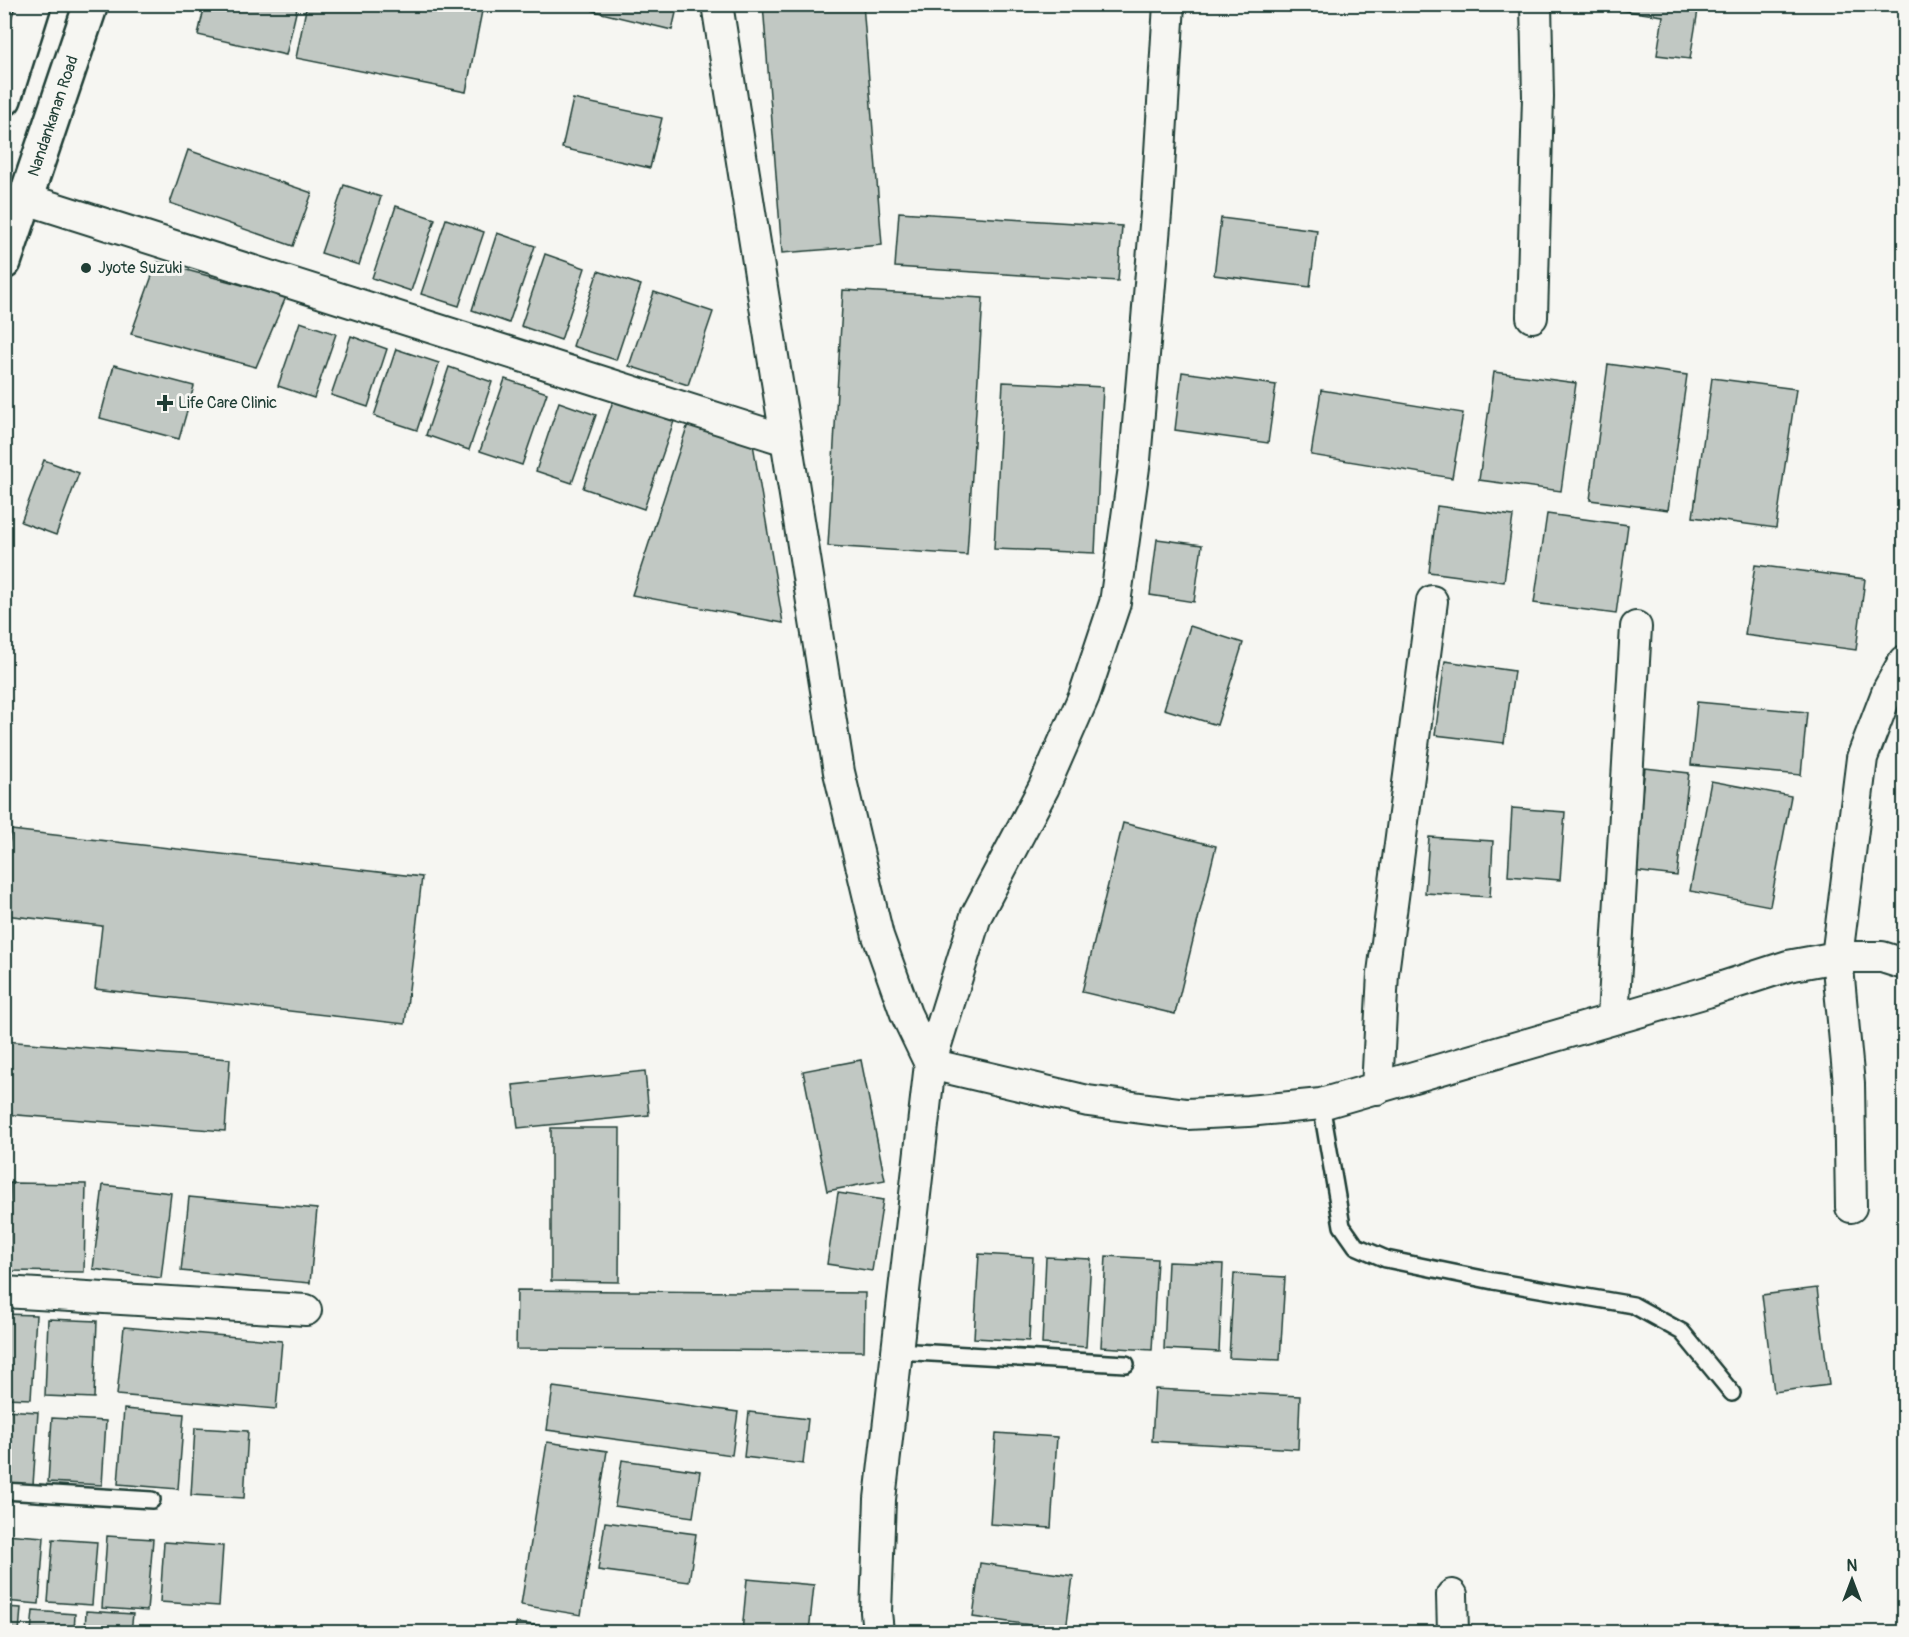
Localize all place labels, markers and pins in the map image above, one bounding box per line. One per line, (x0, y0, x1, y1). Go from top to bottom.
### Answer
place label: Jyote Suzuki (98, 258, 182, 278)
marker: Jyote Suzuki (79, 261, 93, 275)
place label: Life Care Clinic (178, 393, 277, 413)
marker: Life Care Clinic (156, 394, 174, 412)

